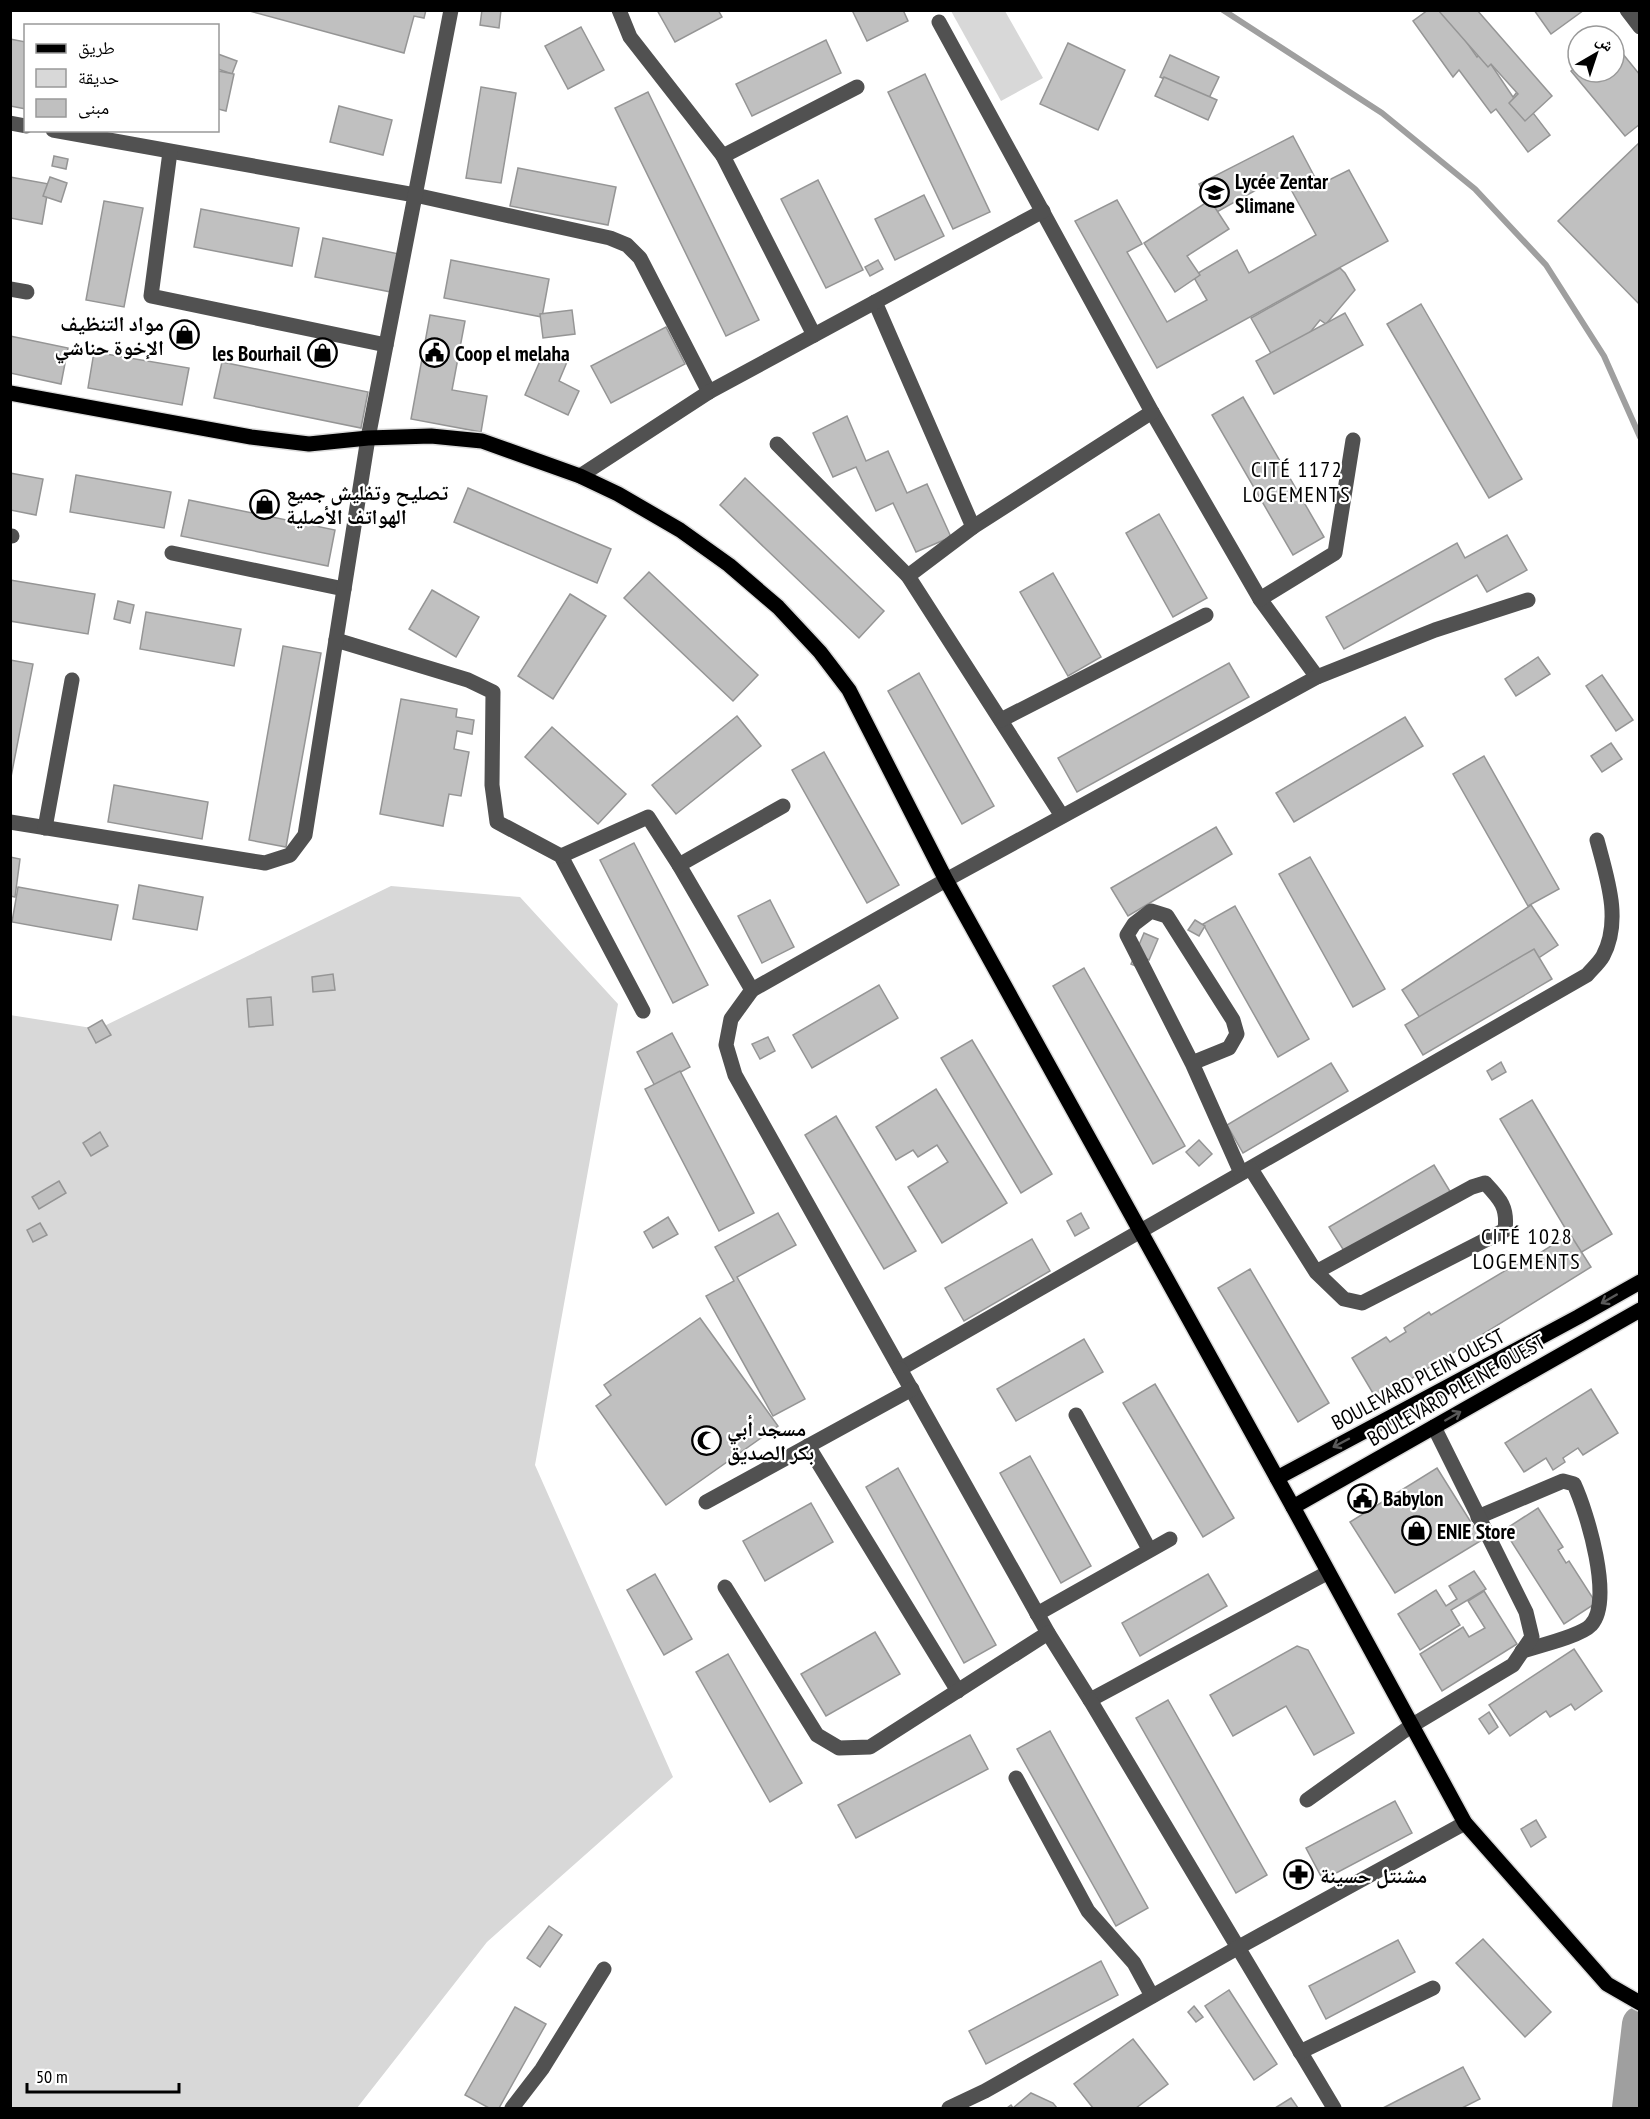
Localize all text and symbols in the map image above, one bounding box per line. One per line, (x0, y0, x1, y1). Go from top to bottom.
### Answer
legend (24, 24, 219, 132)
north arrow (1566, 24, 1626, 84)
text: ش (1593, 29, 1618, 55)
text: طريق (78, 36, 115, 59)
text: حديقة (78, 66, 119, 89)
text: مبنى (78, 96, 109, 119)
place label: Lycée Zentar Slimane (1235, 168, 1329, 219)
school or university icon: Lycée Zentar Slimane (1198, 177, 1230, 209)
place label: مواد التنظيف الإخوة حناشي (54, 310, 164, 364)
shop icon: مواد التنظيف الإخوة حناشي (169, 319, 201, 351)
shop icon: les Bourhail (306, 337, 338, 369)
public building icon: Coop el melaha (418, 337, 450, 369)
place label: les Bourhail (212, 340, 302, 367)
place label: Coop el melaha (455, 340, 570, 367)
district label: CITÉ 1172 LOGEMENTS (1243, 455, 1351, 508)
place label: تصليح وتفليش جميع الهواتف الأصلية (286, 479, 449, 530)
shop icon: تصليح وتفليش جميع الهواتف الأصلية (249, 488, 281, 520)
district label: CITÉ 1028 LOGEMENTS (1473, 1222, 1581, 1275)
one-way arrow (1601, 1293, 1618, 1305)
street label: BOULEVARD PLEIN OUEST (1327, 1322, 1510, 1436)
street label: BOULEVARD PLEINE OUEST (1362, 1328, 1550, 1452)
one-way arrow (1444, 1409, 1461, 1421)
place label: مسجد أبي بكر الصديق (727, 1414, 814, 1466)
mosque icon: مسجد أبي بكر الصديق (690, 1424, 722, 1456)
one-way arrow (1333, 1438, 1351, 1449)
public building icon: Babylon (1346, 1482, 1378, 1514)
place label: Babylon (1383, 1485, 1443, 1512)
shop icon: ENIE Store (1400, 1515, 1432, 1547)
place label: ENIE Store (1437, 1518, 1516, 1545)
pharmacy icon: مشنتل حسينة (1283, 1859, 1315, 1891)
place label: مشنتل حسينة (1320, 1862, 1427, 1889)
scale bar (27, 2056, 178, 2094)
text: 50 m (36, 2065, 68, 2088)

